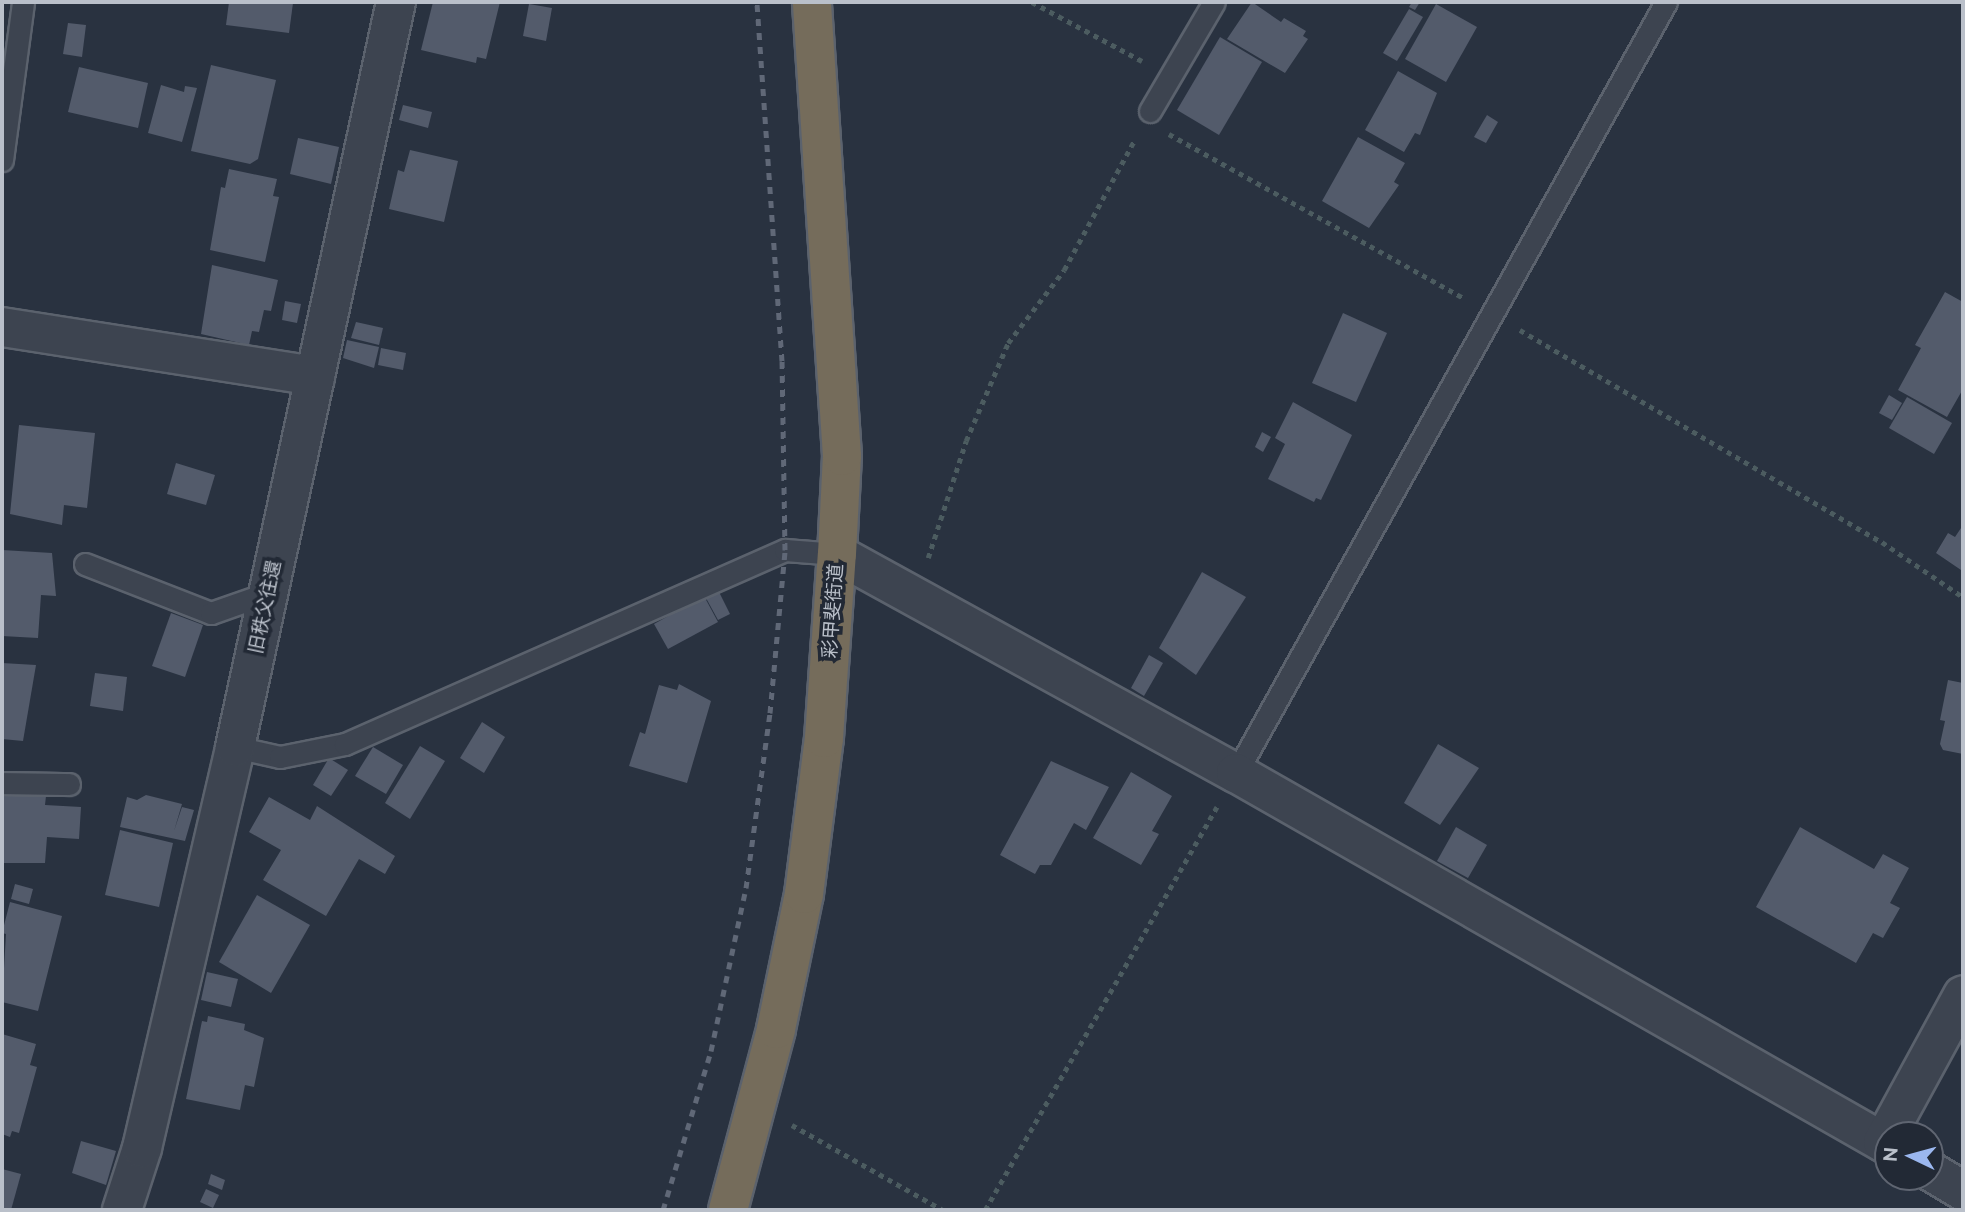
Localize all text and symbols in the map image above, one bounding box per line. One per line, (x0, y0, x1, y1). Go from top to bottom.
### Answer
street label: 旧秩父往還 (244, 558, 286, 656)
street label: 彩甲斐街道 (818, 563, 848, 659)
north arrow (1874, 1121, 1944, 1191)
text: N (1878, 1146, 1902, 1163)

